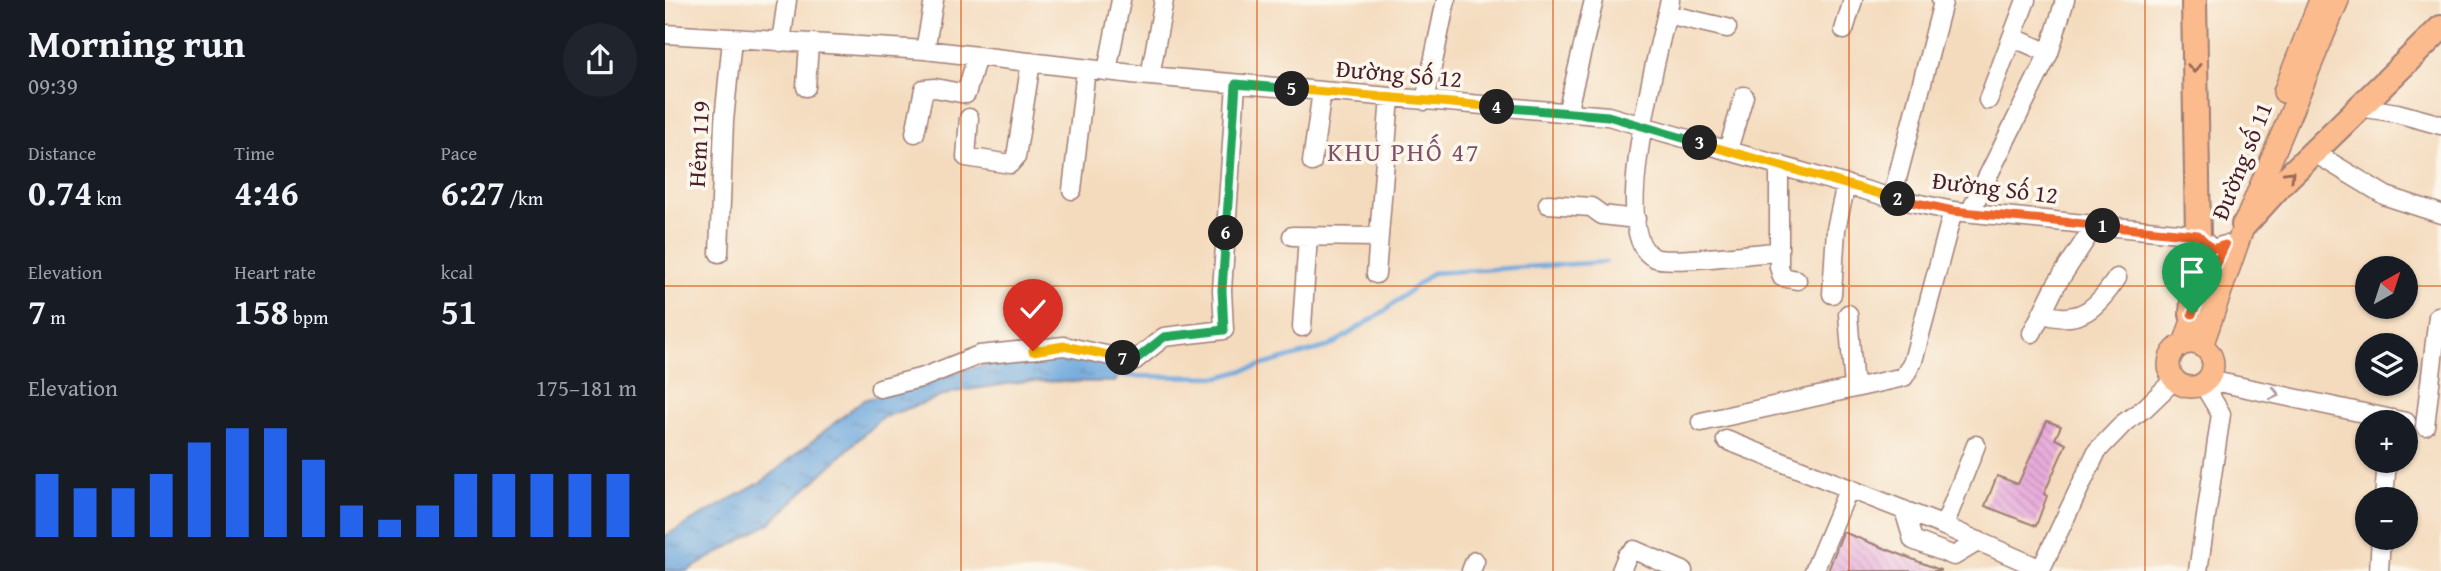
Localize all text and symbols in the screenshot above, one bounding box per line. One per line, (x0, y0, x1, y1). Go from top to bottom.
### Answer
text: Morning run (28, 15, 245, 71)
button: share (563, 23, 637, 97)
street label: Đường Số 12 (1335, 51, 1463, 96)
one-way arrow (2187, 63, 2202, 74)
text: 09:39 (28, 69, 78, 102)
pin: 5 (1275, 72, 1309, 106)
text: 5 (1287, 74, 1296, 102)
pin: 4 (1479, 90, 1515, 124)
text: 4 (1492, 92, 1501, 120)
street label: Đường số 11 (2202, 97, 2281, 225)
street label: Hẻm 119 (679, 100, 718, 188)
pin: 3 (1683, 125, 1717, 160)
text: 3 (1695, 128, 1704, 156)
district label: KHU PHỐ 47 (1327, 132, 1481, 171)
text: Distance (28, 139, 96, 167)
text: Time (234, 139, 275, 167)
text: Pace (441, 139, 477, 167)
street label: Đường Số 12 (1930, 162, 2060, 213)
text: 0.74 (28, 167, 92, 218)
text: 4:46 (234, 167, 299, 218)
text: 6:27 (441, 167, 505, 218)
one-way arrow (2282, 171, 2294, 183)
pin: 2 (1881, 182, 1915, 216)
text: km (92, 184, 122, 212)
text: /km (505, 184, 543, 212)
text: 2 (1893, 184, 1902, 212)
pin: 1 (2085, 208, 2121, 244)
text: 1 (2098, 211, 2107, 239)
pin: 6 (1209, 216, 1243, 250)
text: 6 (1221, 218, 1230, 246)
pin (2162, 242, 2222, 314)
icon: arrive (2173, 253, 2211, 291)
north arrow (2355, 256, 2419, 318)
map controls (2355, 256, 2418, 550)
text: Elevation (28, 258, 102, 286)
text: Heart rate (234, 258, 316, 286)
text: kcal (441, 258, 473, 286)
pin (1003, 279, 1063, 351)
text: 7 (28, 286, 46, 337)
text: 158 (234, 286, 289, 337)
text: 51 (441, 286, 477, 337)
icon: check (1014, 290, 1052, 328)
text: m (46, 303, 66, 331)
text: bpm (289, 303, 329, 331)
button: layers (2355, 333, 2418, 396)
pin: 7 (1105, 340, 1141, 376)
text: 7 (1118, 343, 1127, 371)
text: Elevation (28, 371, 118, 404)
text: 175–181 m (536, 371, 637, 404)
one-way arrow (2269, 386, 2281, 401)
button: + (2355, 410, 2418, 473)
button: − (2355, 487, 2418, 550)

